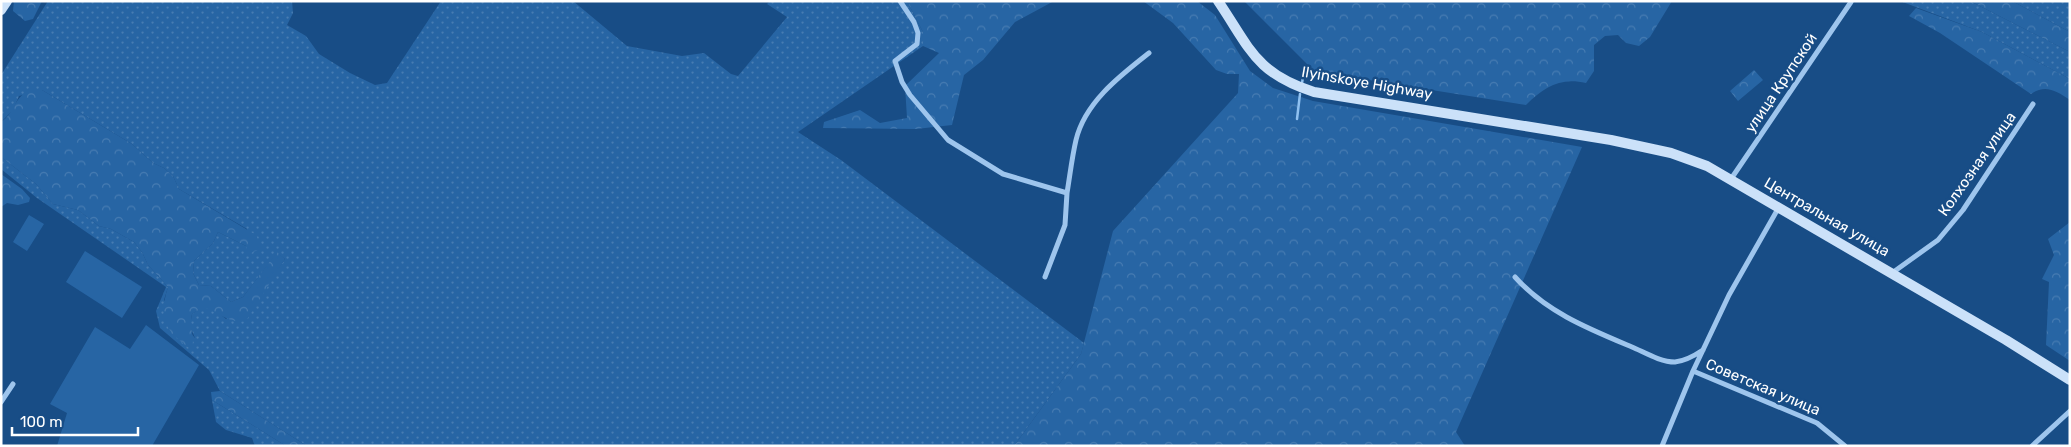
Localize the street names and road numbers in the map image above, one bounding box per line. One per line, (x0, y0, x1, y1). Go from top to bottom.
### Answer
street label: улица Крупской (1741, 30, 1821, 136)
street label: Ilyinskoye Highway (1300, 63, 1434, 103)
street label: Колхозная улица (1934, 108, 2020, 220)
street label: Центральная улица (1761, 174, 1893, 260)
street label: Советская улица (1703, 355, 1823, 419)

